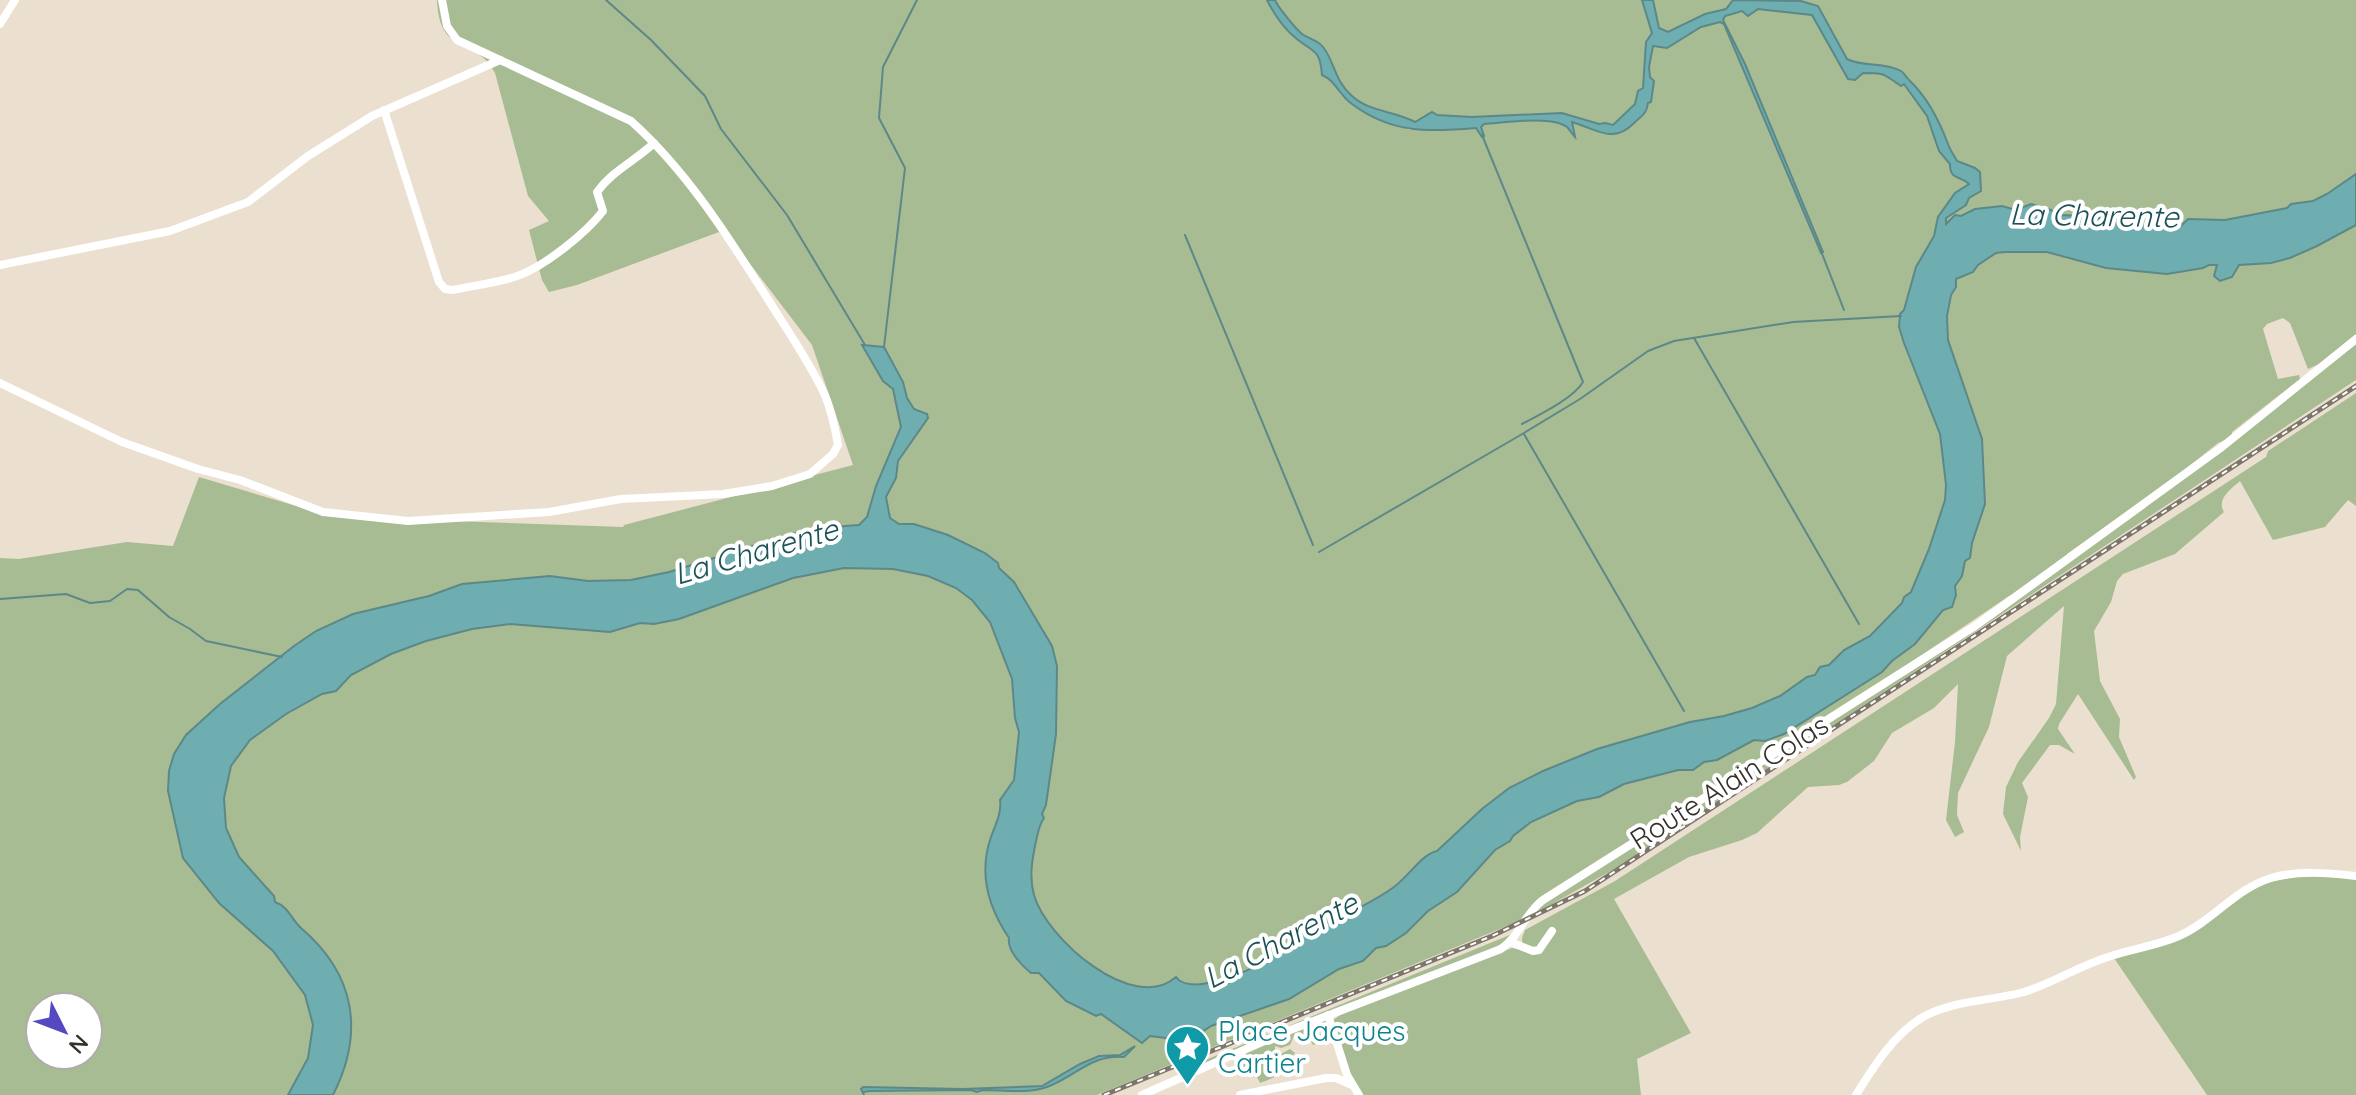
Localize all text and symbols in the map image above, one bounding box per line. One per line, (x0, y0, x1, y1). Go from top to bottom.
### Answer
water label: La Charente (2009, 195, 2180, 235)
water label: La Charente (669, 509, 843, 593)
street label: Route Alain Colas (1623, 706, 1834, 857)
water label: La Charente (1197, 883, 1365, 997)
north arrow (24, 991, 104, 1071)
place label: Place Jacques Cartier (1218, 1013, 1405, 1080)
place icon: Place Jacques Cartier (1163, 1023, 1211, 1086)
text: N (63, 1029, 95, 1060)

